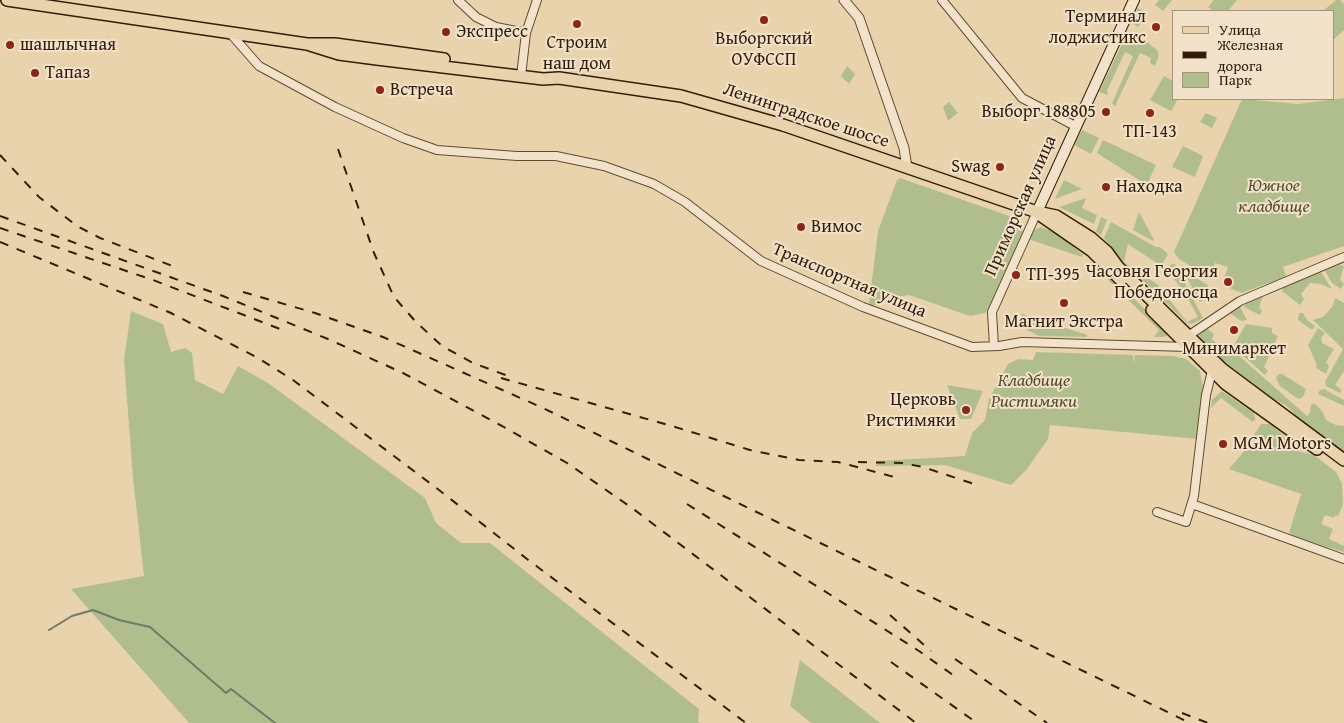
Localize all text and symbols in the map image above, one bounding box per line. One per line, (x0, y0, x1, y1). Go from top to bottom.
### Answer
place label: Терминал лоджистикс (1048, 6, 1146, 48)
legend (1172, 10, 1334, 100)
marker: Выборгский ОУФССП (758, 14, 770, 26)
marker: Строим наш дом (571, 18, 583, 30)
text: Улица (1219, 19, 1261, 40)
place label: Экспресс (456, 21, 528, 43)
marker: Терминал лоджистикс (1150, 21, 1162, 33)
marker: Экспресс (440, 26, 452, 38)
place label: Выборгский ОУФССП (715, 28, 813, 70)
place label: Строим наш дом (543, 32, 611, 74)
place label: шашлычная (20, 34, 116, 56)
text: Железная дорога (1217, 34, 1283, 76)
marker: шашлычная (4, 39, 16, 51)
place label: Тапаз (45, 62, 90, 84)
marker: Тапаз (29, 67, 41, 79)
text: Парк (1219, 69, 1252, 90)
place label: Встреча (390, 79, 453, 101)
street label: Ленинградское шоссе (720, 79, 892, 153)
marker: Встреча (374, 84, 386, 96)
place label: Выборг 188805 (982, 101, 1096, 123)
marker: Выборг 188805 (1100, 106, 1112, 118)
marker: ТП-143 (1144, 107, 1156, 119)
place label: ТП-143 (1123, 121, 1177, 143)
street label: Приморская улица (980, 132, 1062, 280)
place label: Swag (951, 156, 990, 178)
marker: Swag (994, 161, 1006, 173)
park label: Южное кладбище (1238, 175, 1310, 218)
place label: Находка (1116, 176, 1183, 198)
marker: Находка (1100, 181, 1112, 193)
place label: Вимос (811, 216, 862, 238)
marker: Вимос (795, 221, 807, 233)
street label: Транспортная улица (769, 239, 929, 323)
place label: Часовня Георгия Победоносца (1085, 261, 1218, 304)
place label: ТП-395 (1026, 264, 1080, 286)
marker: ТП-395 (1010, 269, 1022, 281)
marker: Часовня Георгия Победоносца (1222, 276, 1234, 288)
marker: Магнит Экстра (1058, 297, 1070, 309)
place label: Магнит Экстра (1005, 311, 1123, 333)
marker: Минимаркет (1228, 324, 1240, 336)
place label: Минимаркет (1182, 338, 1286, 360)
park label: Кладбище Ристимяки (991, 370, 1077, 412)
place label: Церковь Ристимяки (866, 389, 956, 432)
marker: Церковь Ристимяки (960, 404, 972, 416)
place label: MGM Motors (1233, 433, 1331, 455)
marker: MGM Motors (1217, 438, 1229, 450)

